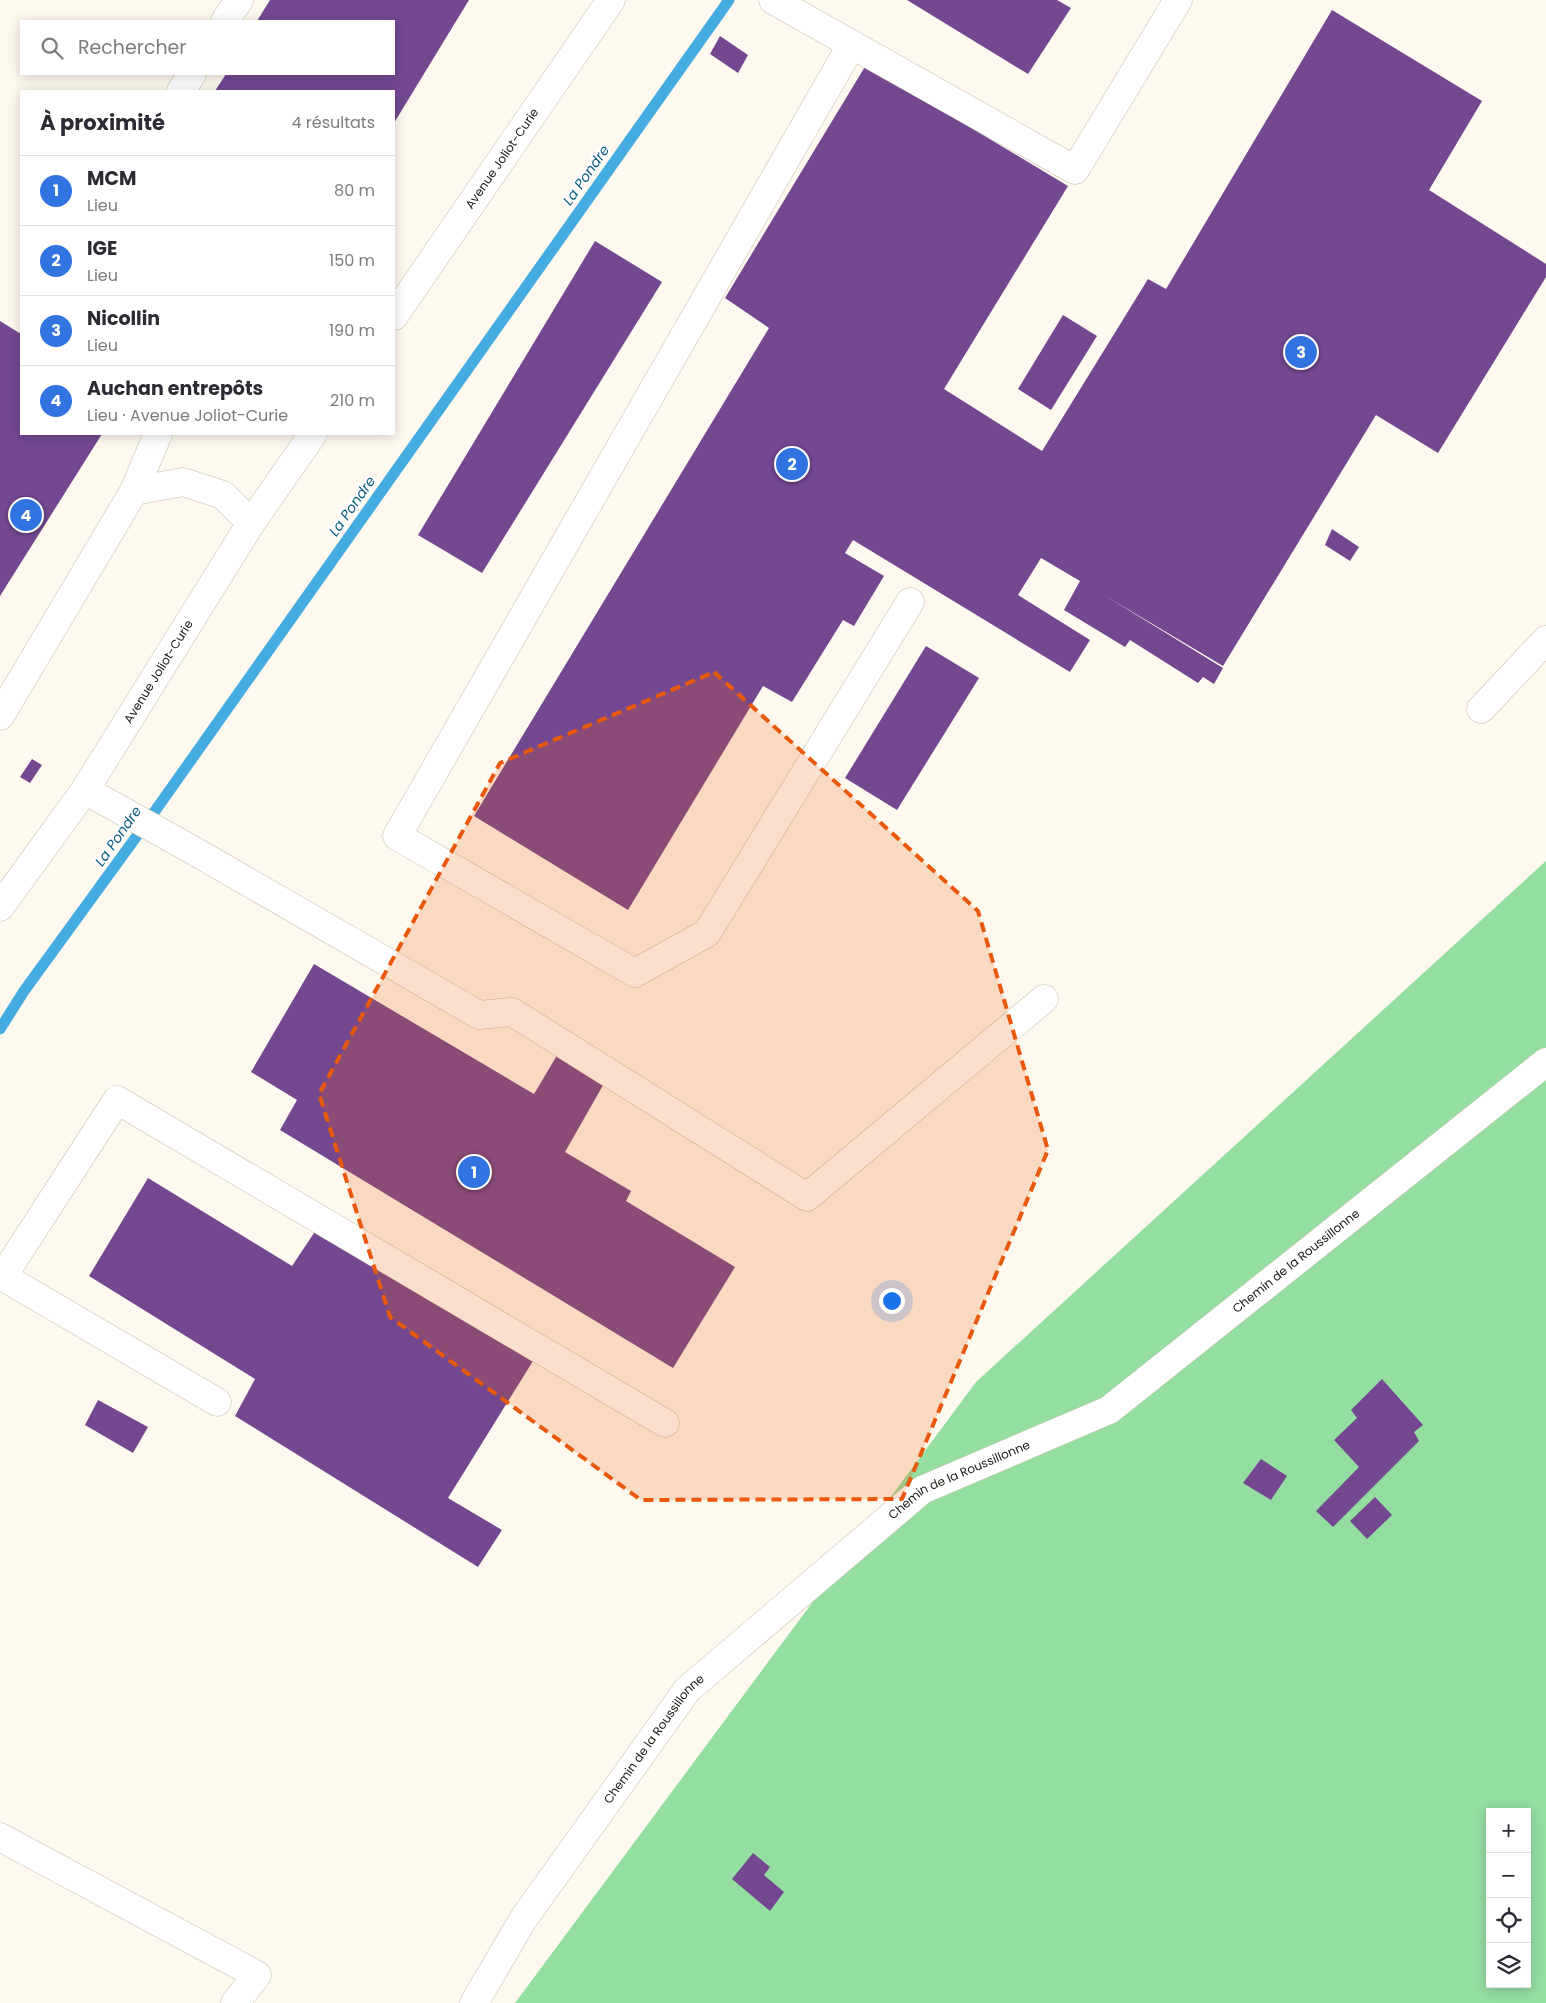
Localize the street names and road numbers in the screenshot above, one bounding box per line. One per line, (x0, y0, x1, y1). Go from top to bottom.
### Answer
street label: Avenue Joliot-Curie (461, 104, 542, 212)
street label: Avenue Joliot-Curie (120, 616, 197, 726)
street label: Chemin de la Roussillonne (1229, 1205, 1363, 1317)
street label: Chemin de la Roussillonne (884, 1436, 1032, 1523)
street label: Chemin de la Roussillonne (599, 1670, 708, 1807)

